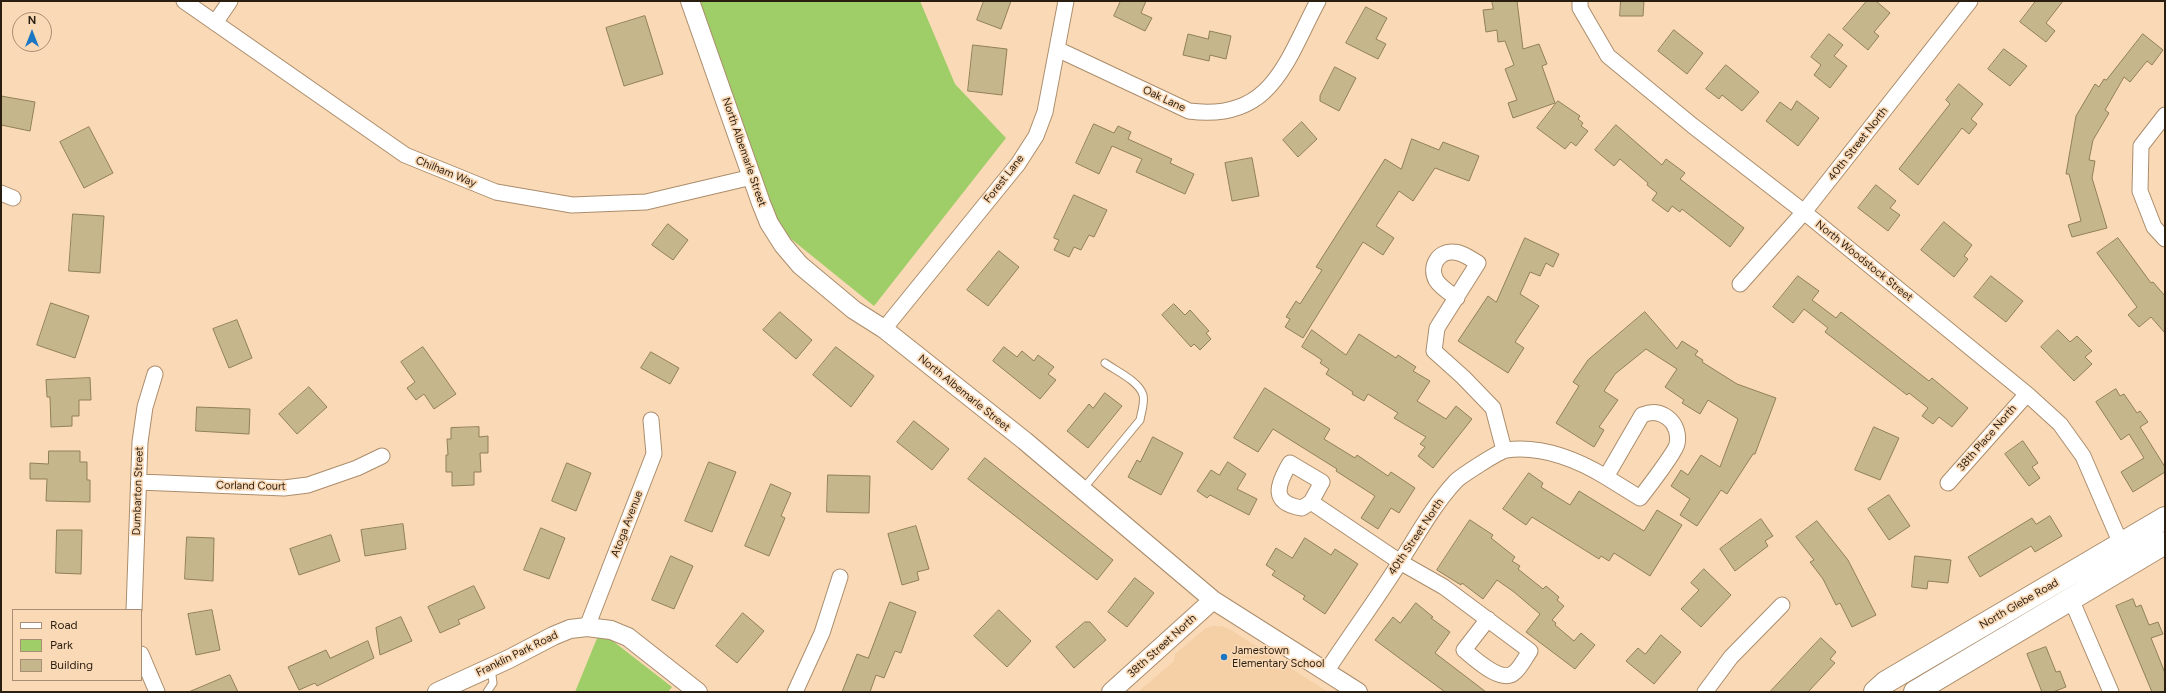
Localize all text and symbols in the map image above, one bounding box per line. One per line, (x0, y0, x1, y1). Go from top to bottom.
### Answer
north arrow (12, 12, 52, 52)
text: N (28, 14, 36, 27)
street label: Oak Lane (1141, 83, 1187, 115)
street label: North Albemarle Street (719, 96, 769, 208)
street label: 40th Street North (1825, 105, 1891, 183)
street label: Forest Lane (981, 152, 1027, 206)
street label: Chilham Way (414, 154, 478, 190)
street label: North Woodstock Street (1813, 218, 1915, 304)
street label: North Albemarle Street (915, 352, 1013, 434)
street label: 38th Place North (1955, 402, 2019, 474)
street label: Dumbarton Street (130, 446, 146, 536)
street label: Corland Court (216, 479, 286, 493)
street label: Atoga Avenue (608, 489, 646, 559)
street label: 40th Street North (1386, 496, 1446, 578)
street label: North Glebe Road (1977, 576, 2061, 632)
legend (12, 609, 142, 681)
street label: 38th Street North (1125, 612, 1199, 680)
text: Road (50, 618, 78, 632)
street label: Franklin Park Road (474, 628, 560, 680)
text: Park (50, 638, 73, 652)
place label: Jamestown Elementary School (1232, 644, 1324, 670)
marker: Jamestown Elementary School (1219, 652, 1229, 662)
text: Building (50, 658, 93, 672)

